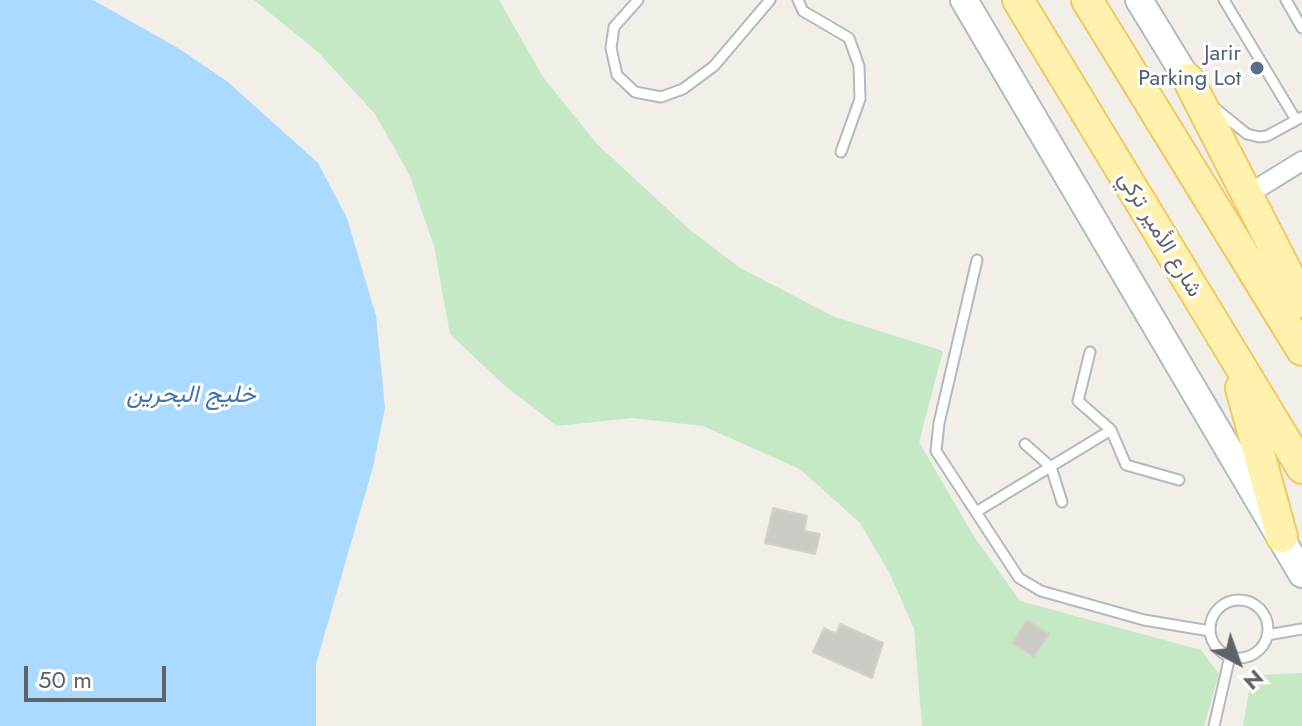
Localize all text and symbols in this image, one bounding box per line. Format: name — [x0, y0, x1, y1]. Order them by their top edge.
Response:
place label: Jarir Parking Lot — [1138, 42, 1241, 94]
marker: Jarir Parking Lot — [1248, 59, 1266, 77]
street label: شارع الأمير تركي — [1111, 168, 1207, 302]
water label: خليج البحرين — [126, 382, 256, 410]
north arrow — [1198, 622, 1278, 702]
scale bar — [28, 650, 170, 700]
text: 50 m — [38, 662, 92, 697]
text: N — [1237, 662, 1271, 698]

